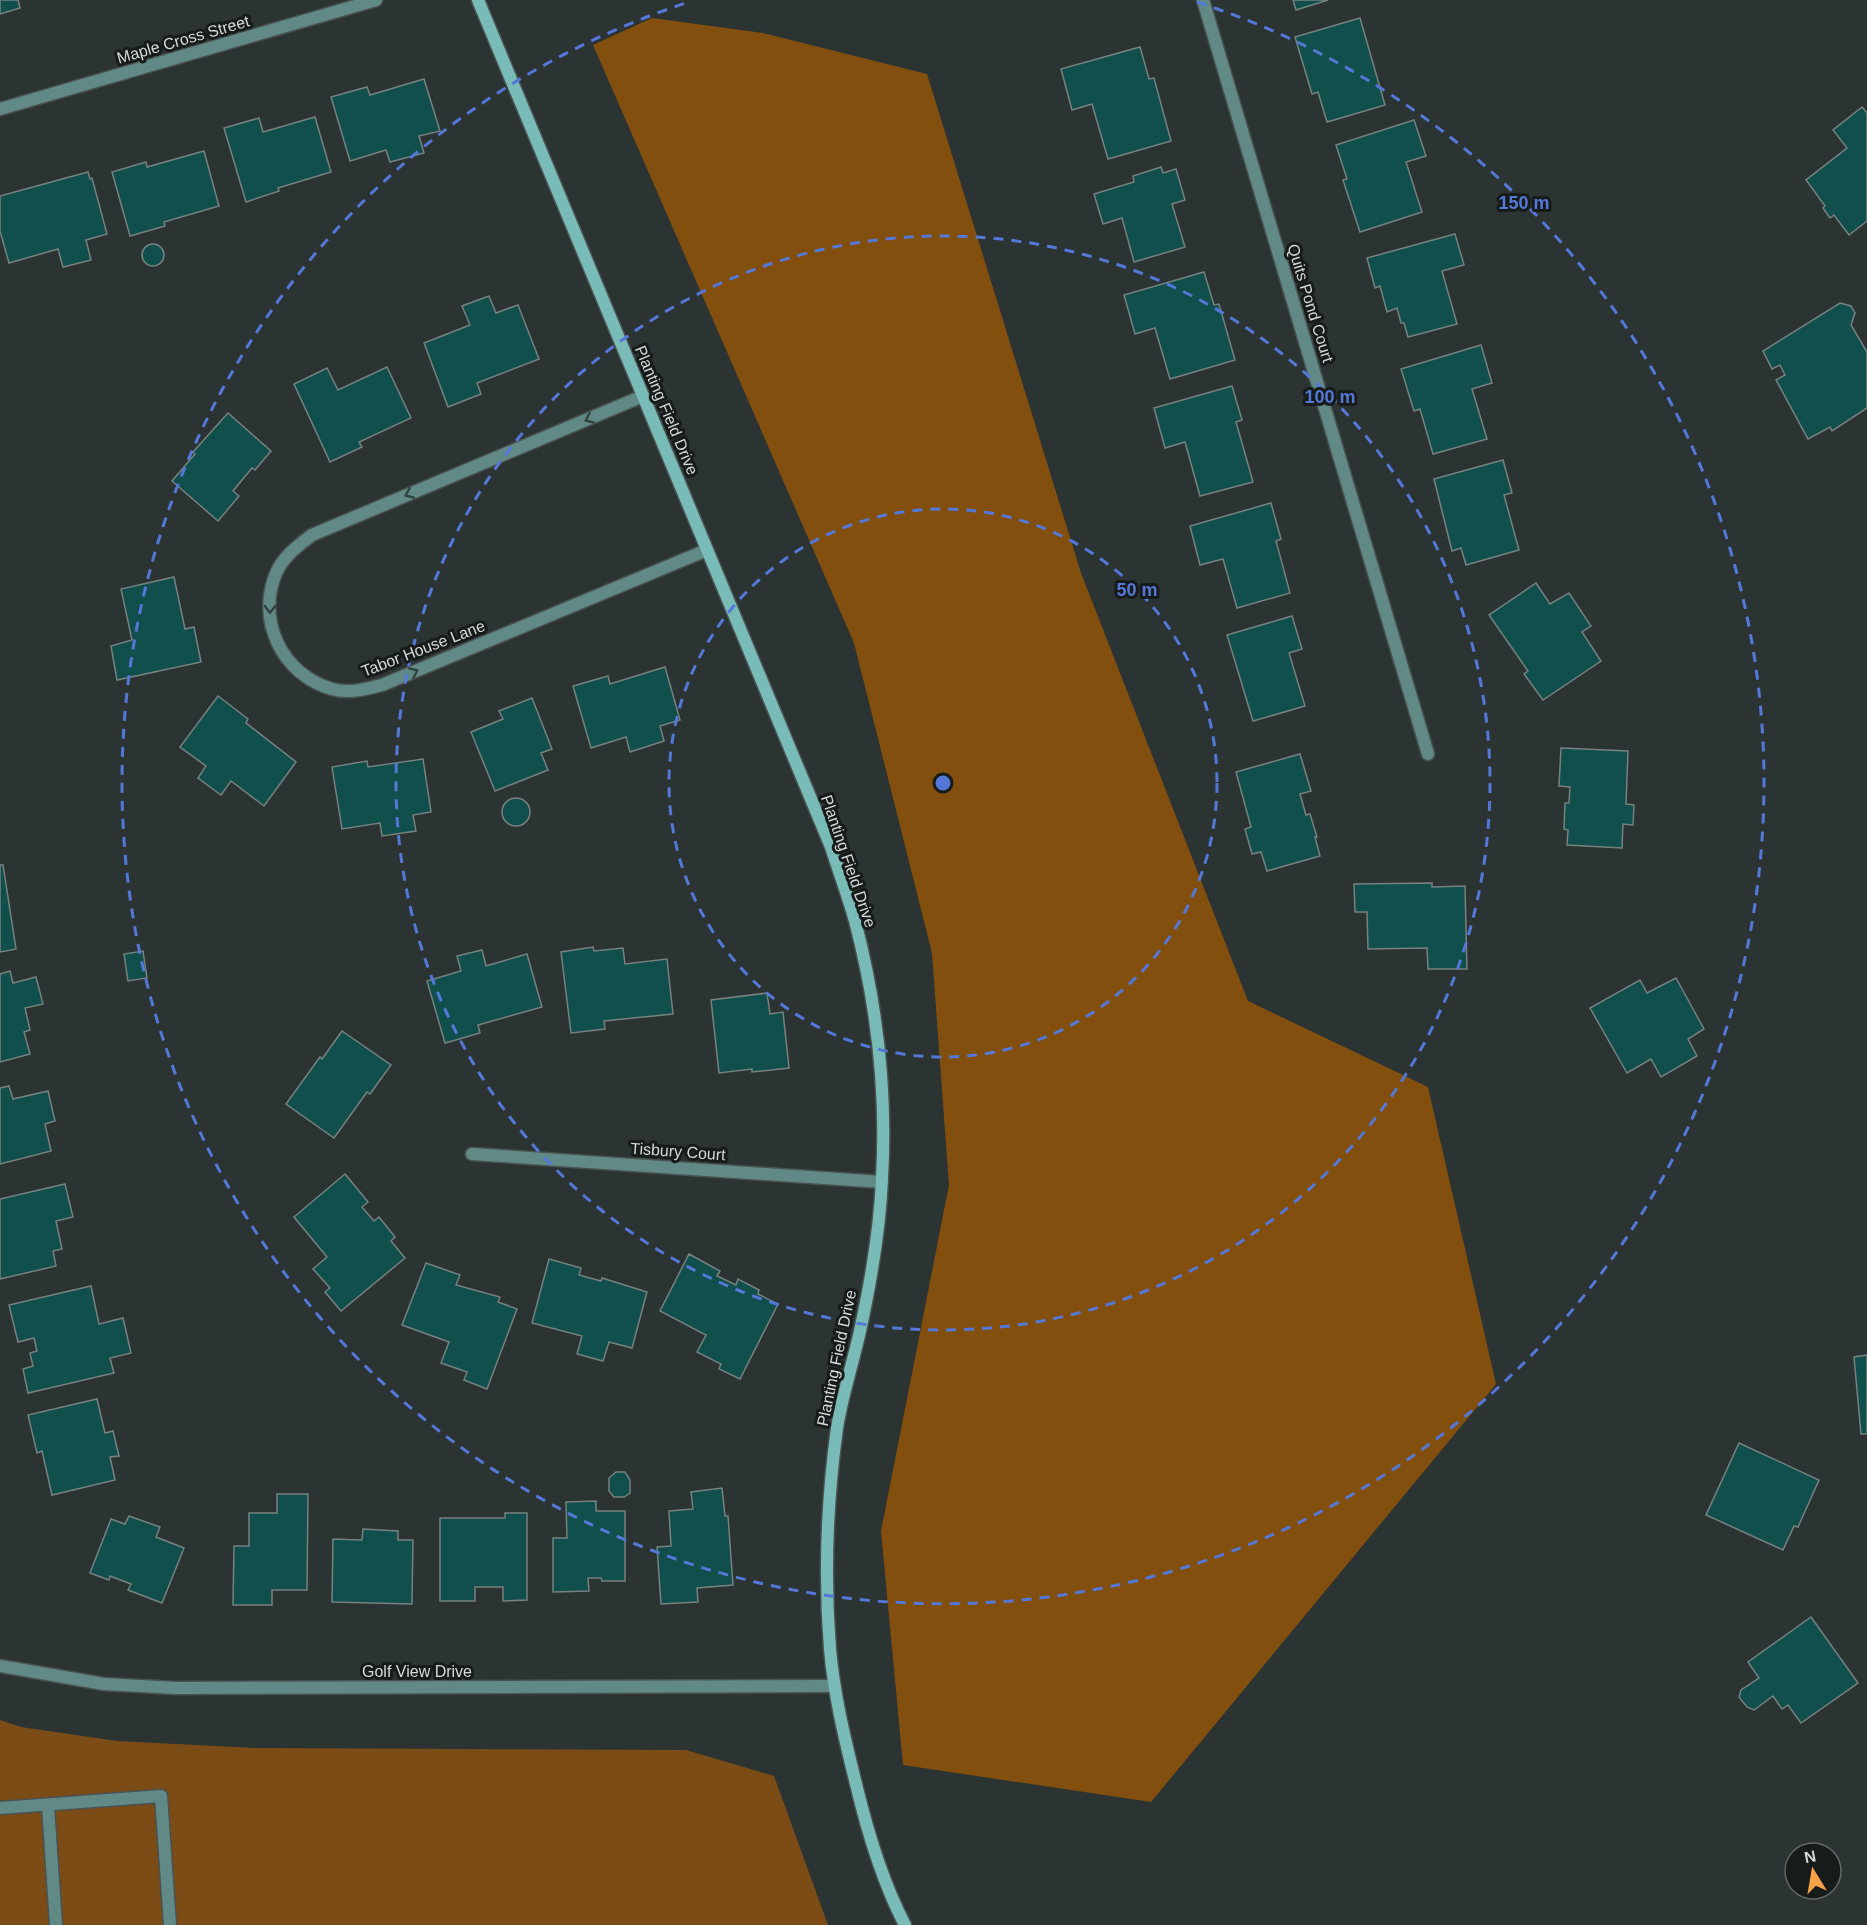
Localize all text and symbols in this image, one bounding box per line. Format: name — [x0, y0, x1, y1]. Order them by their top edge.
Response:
street label: Maple Cross Street — [115, 12, 252, 67]
text: 150 m — [1498, 193, 1550, 213]
street label: Quits Pond Court — [1284, 242, 1337, 365]
street label: Planting Field Drive — [632, 343, 702, 477]
text: 100 m — [1304, 387, 1356, 407]
one-way arrow — [584, 412, 595, 424]
one-way arrow — [405, 487, 416, 499]
text: 50 m — [1116, 580, 1158, 600]
one-way arrow — [264, 604, 276, 613]
street label: Tabor House Lane — [359, 617, 487, 680]
one-way arrow — [408, 667, 419, 679]
centre of rings — [933, 773, 953, 793]
street label: Planting Field Drive — [818, 793, 879, 930]
street label: Tisbury Court — [630, 1140, 727, 1163]
street label: Planting Field Drive — [814, 1288, 859, 1428]
street label: Golf View Drive — [362, 1663, 472, 1680]
north arrow — [1783, 1841, 1843, 1901]
text: N — [1803, 1847, 1818, 1866]

